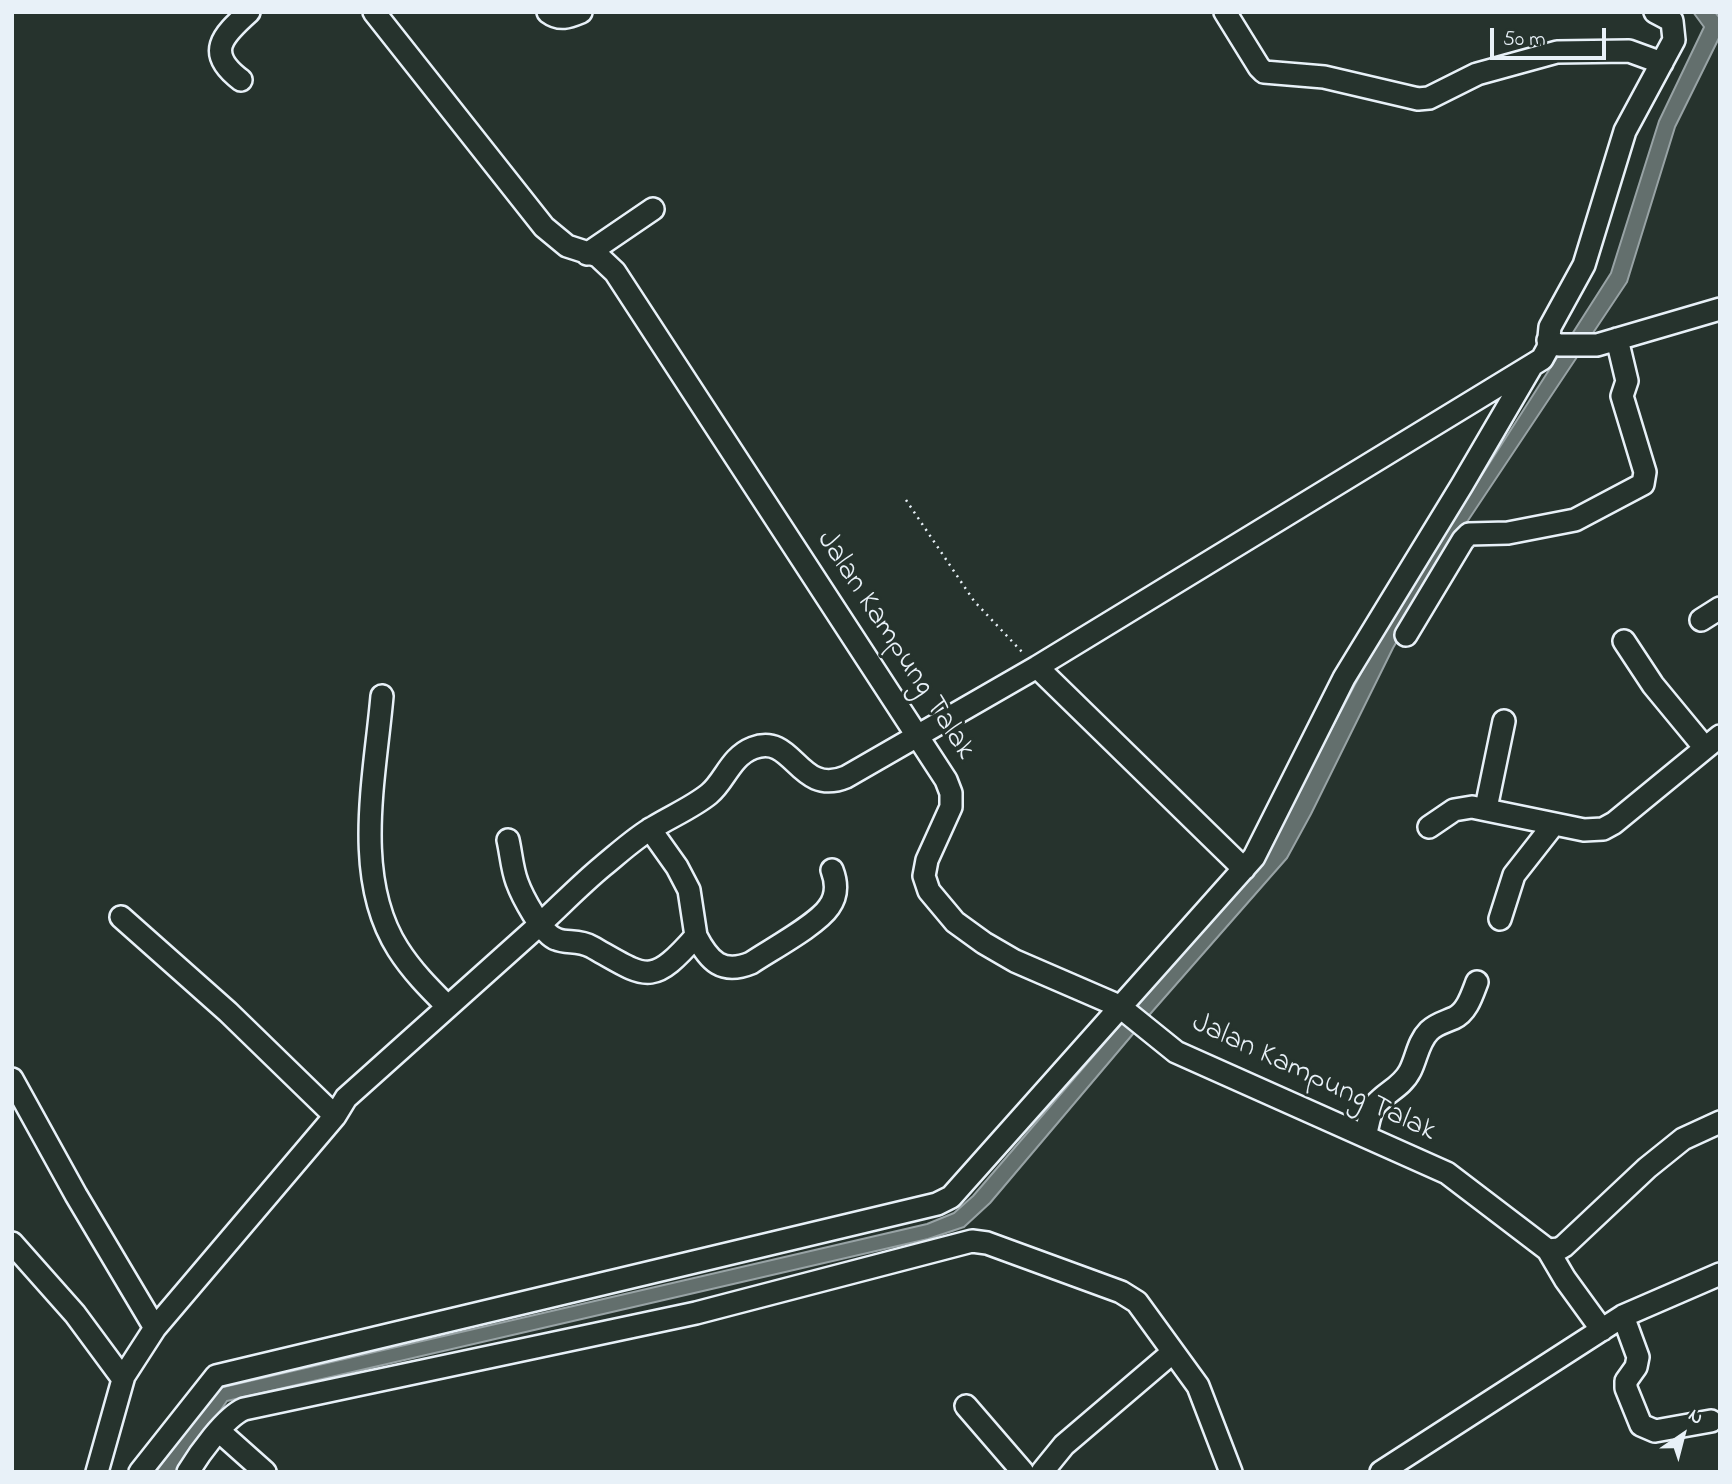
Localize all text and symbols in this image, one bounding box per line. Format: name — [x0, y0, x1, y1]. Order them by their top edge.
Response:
scale bar — [1494, 14, 1610, 58]
text: 50 m — [1503, 25, 1546, 55]
street label: Jalan Kampung Talak — [807, 525, 981, 767]
street label: Jalan Kampung Talak — [1185, 1007, 1441, 1151]
north arrow — [1648, 1400, 1718, 1470]
text: N — [1682, 1403, 1708, 1432]

